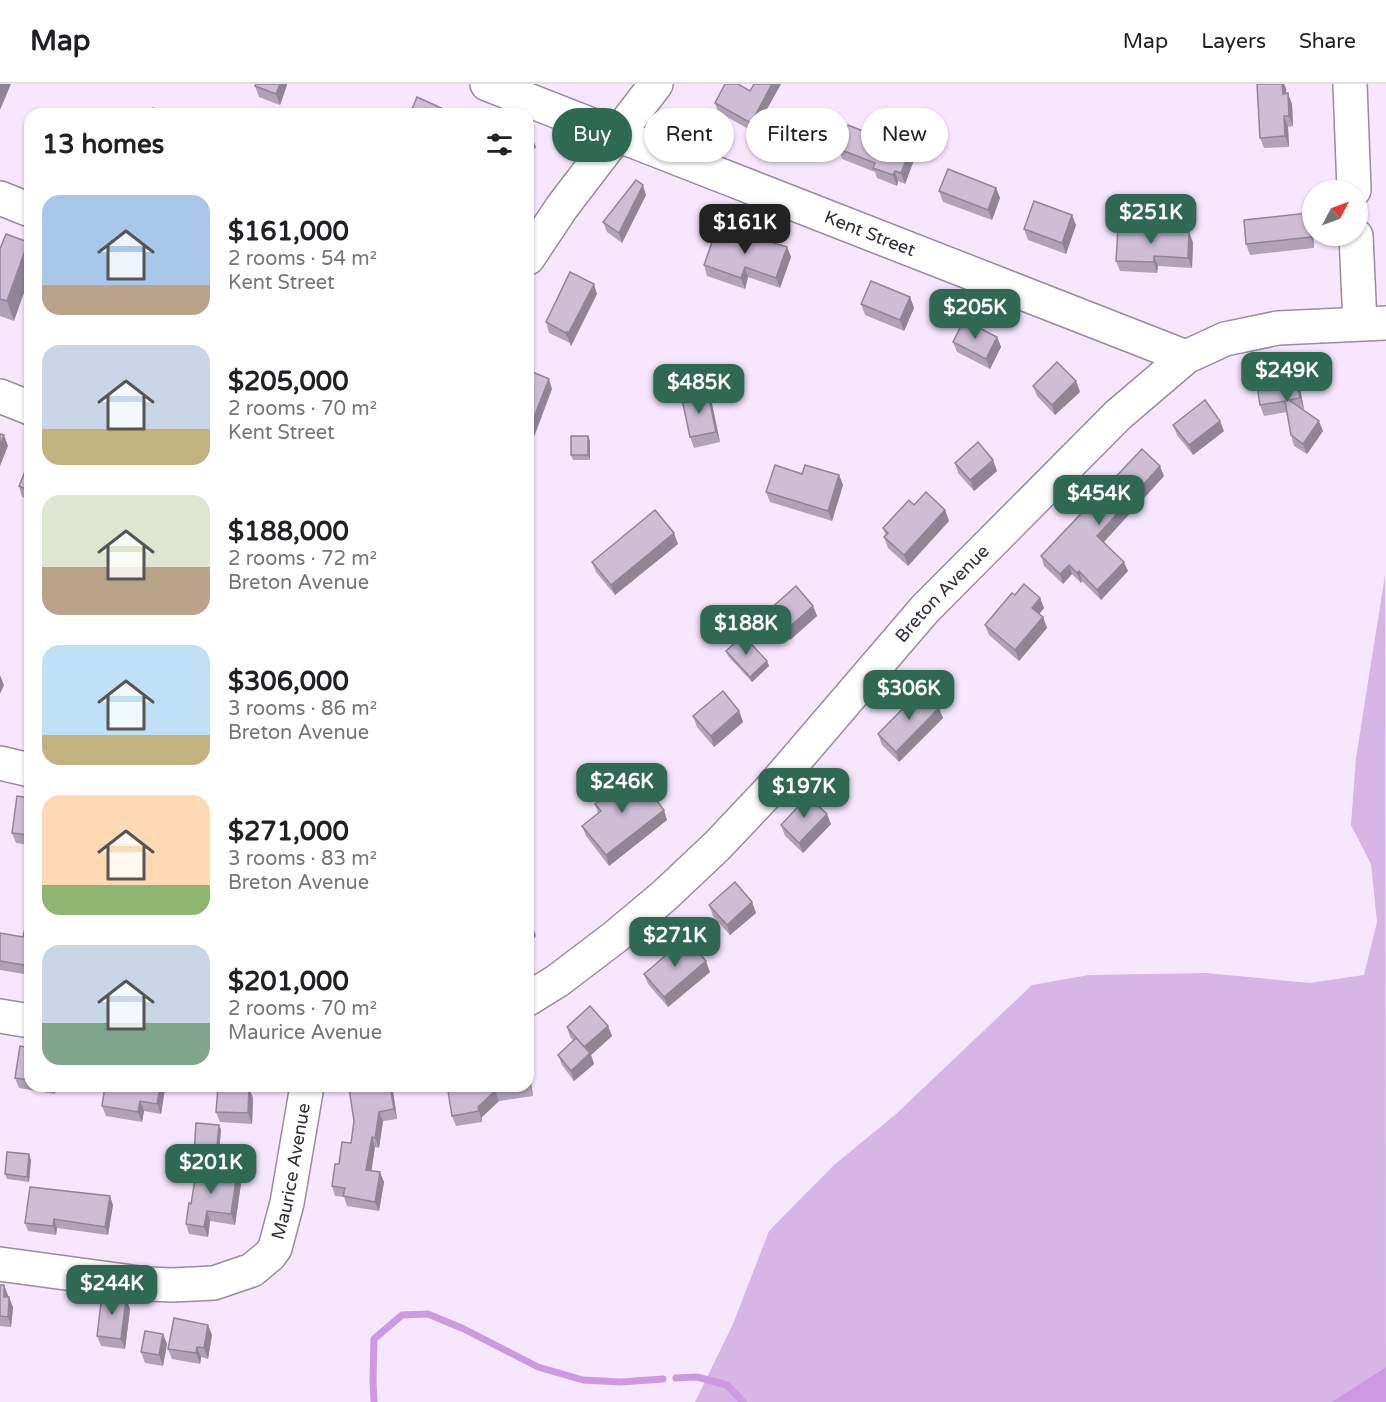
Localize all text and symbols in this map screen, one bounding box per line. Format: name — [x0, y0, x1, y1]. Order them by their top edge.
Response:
text: Map — [30, 24, 90, 58]
text: Map — [1123, 29, 1168, 54]
text: Layers — [1201, 29, 1266, 54]
text: Share — [1299, 29, 1356, 54]
chip: Buy — [552, 108, 632, 162]
chip: Rent — [644, 108, 734, 162]
chip: Filters — [746, 108, 849, 162]
chip: New — [861, 108, 948, 162]
icon: filters — [483, 128, 516, 161]
text: 13 homes — [42, 129, 164, 160]
north arrow — [1302, 180, 1368, 246]
map controls — [1302, 180, 1368, 246]
pin: $251K — [1109, 194, 1193, 245]
text: $251K — [1119, 201, 1183, 225]
pin: $161K — [703, 204, 787, 255]
street label: Kent Street — [821, 206, 919, 261]
text: $161K — [713, 211, 777, 235]
text: $161,000 — [228, 216, 349, 247]
icon: home — [90, 219, 162, 291]
text: 2 rooms · 54 m² — [228, 247, 377, 271]
text: Kent Street — [228, 271, 335, 295]
pin: $205K — [933, 289, 1017, 340]
text: $205K — [943, 296, 1007, 320]
pin: $249K — [1245, 352, 1329, 403]
text: $249K — [1255, 359, 1319, 383]
pin: $485K — [657, 364, 741, 415]
text: $205,000 — [228, 366, 348, 397]
icon: home — [90, 369, 162, 441]
text: $485K — [667, 371, 731, 395]
text: 2 rooms · 70 m² — [228, 397, 377, 421]
text: Kent Street — [228, 421, 335, 445]
pin: $454K — [1057, 475, 1141, 526]
text: $454K — [1067, 482, 1131, 506]
text: $188,000 — [228, 516, 349, 547]
icon: home — [90, 519, 162, 591]
street label: Breton Avenue — [890, 540, 994, 647]
text: 2 rooms · 72 m² — [228, 547, 377, 571]
text: Breton Avenue — [228, 571, 369, 595]
pin: $188K — [704, 605, 788, 656]
text: $188K — [714, 612, 778, 636]
text: $306,000 — [228, 666, 349, 697]
icon: home — [90, 669, 162, 741]
pin: $306K — [867, 670, 951, 721]
text: $306K — [877, 677, 941, 701]
text: 3 rooms · 86 m² — [228, 697, 377, 721]
text: Breton Avenue — [228, 721, 369, 745]
pin: $246K — [580, 763, 664, 814]
pin: $197K — [762, 768, 846, 819]
text: $246K — [590, 770, 654, 794]
text: $197K — [772, 775, 836, 799]
text: $271,000 — [228, 816, 349, 847]
icon: home — [90, 819, 162, 891]
text: 3 rooms · 83 m² — [228, 847, 377, 871]
text: Breton Avenue — [228, 871, 369, 895]
pin: $271K — [633, 917, 717, 968]
text: $271K — [643, 924, 707, 948]
text: $201,000 — [228, 966, 349, 997]
icon: home — [90, 969, 162, 1041]
text: 2 rooms · 70 m² — [228, 997, 377, 1021]
text: Maurice Avenue — [228, 1021, 382, 1045]
street label: Maurice Avenue — [267, 1101, 315, 1242]
pin: $201K — [169, 1144, 253, 1195]
text: $201K — [179, 1151, 243, 1175]
pin: $244K — [70, 1265, 154, 1316]
text: $244K — [80, 1272, 144, 1296]

